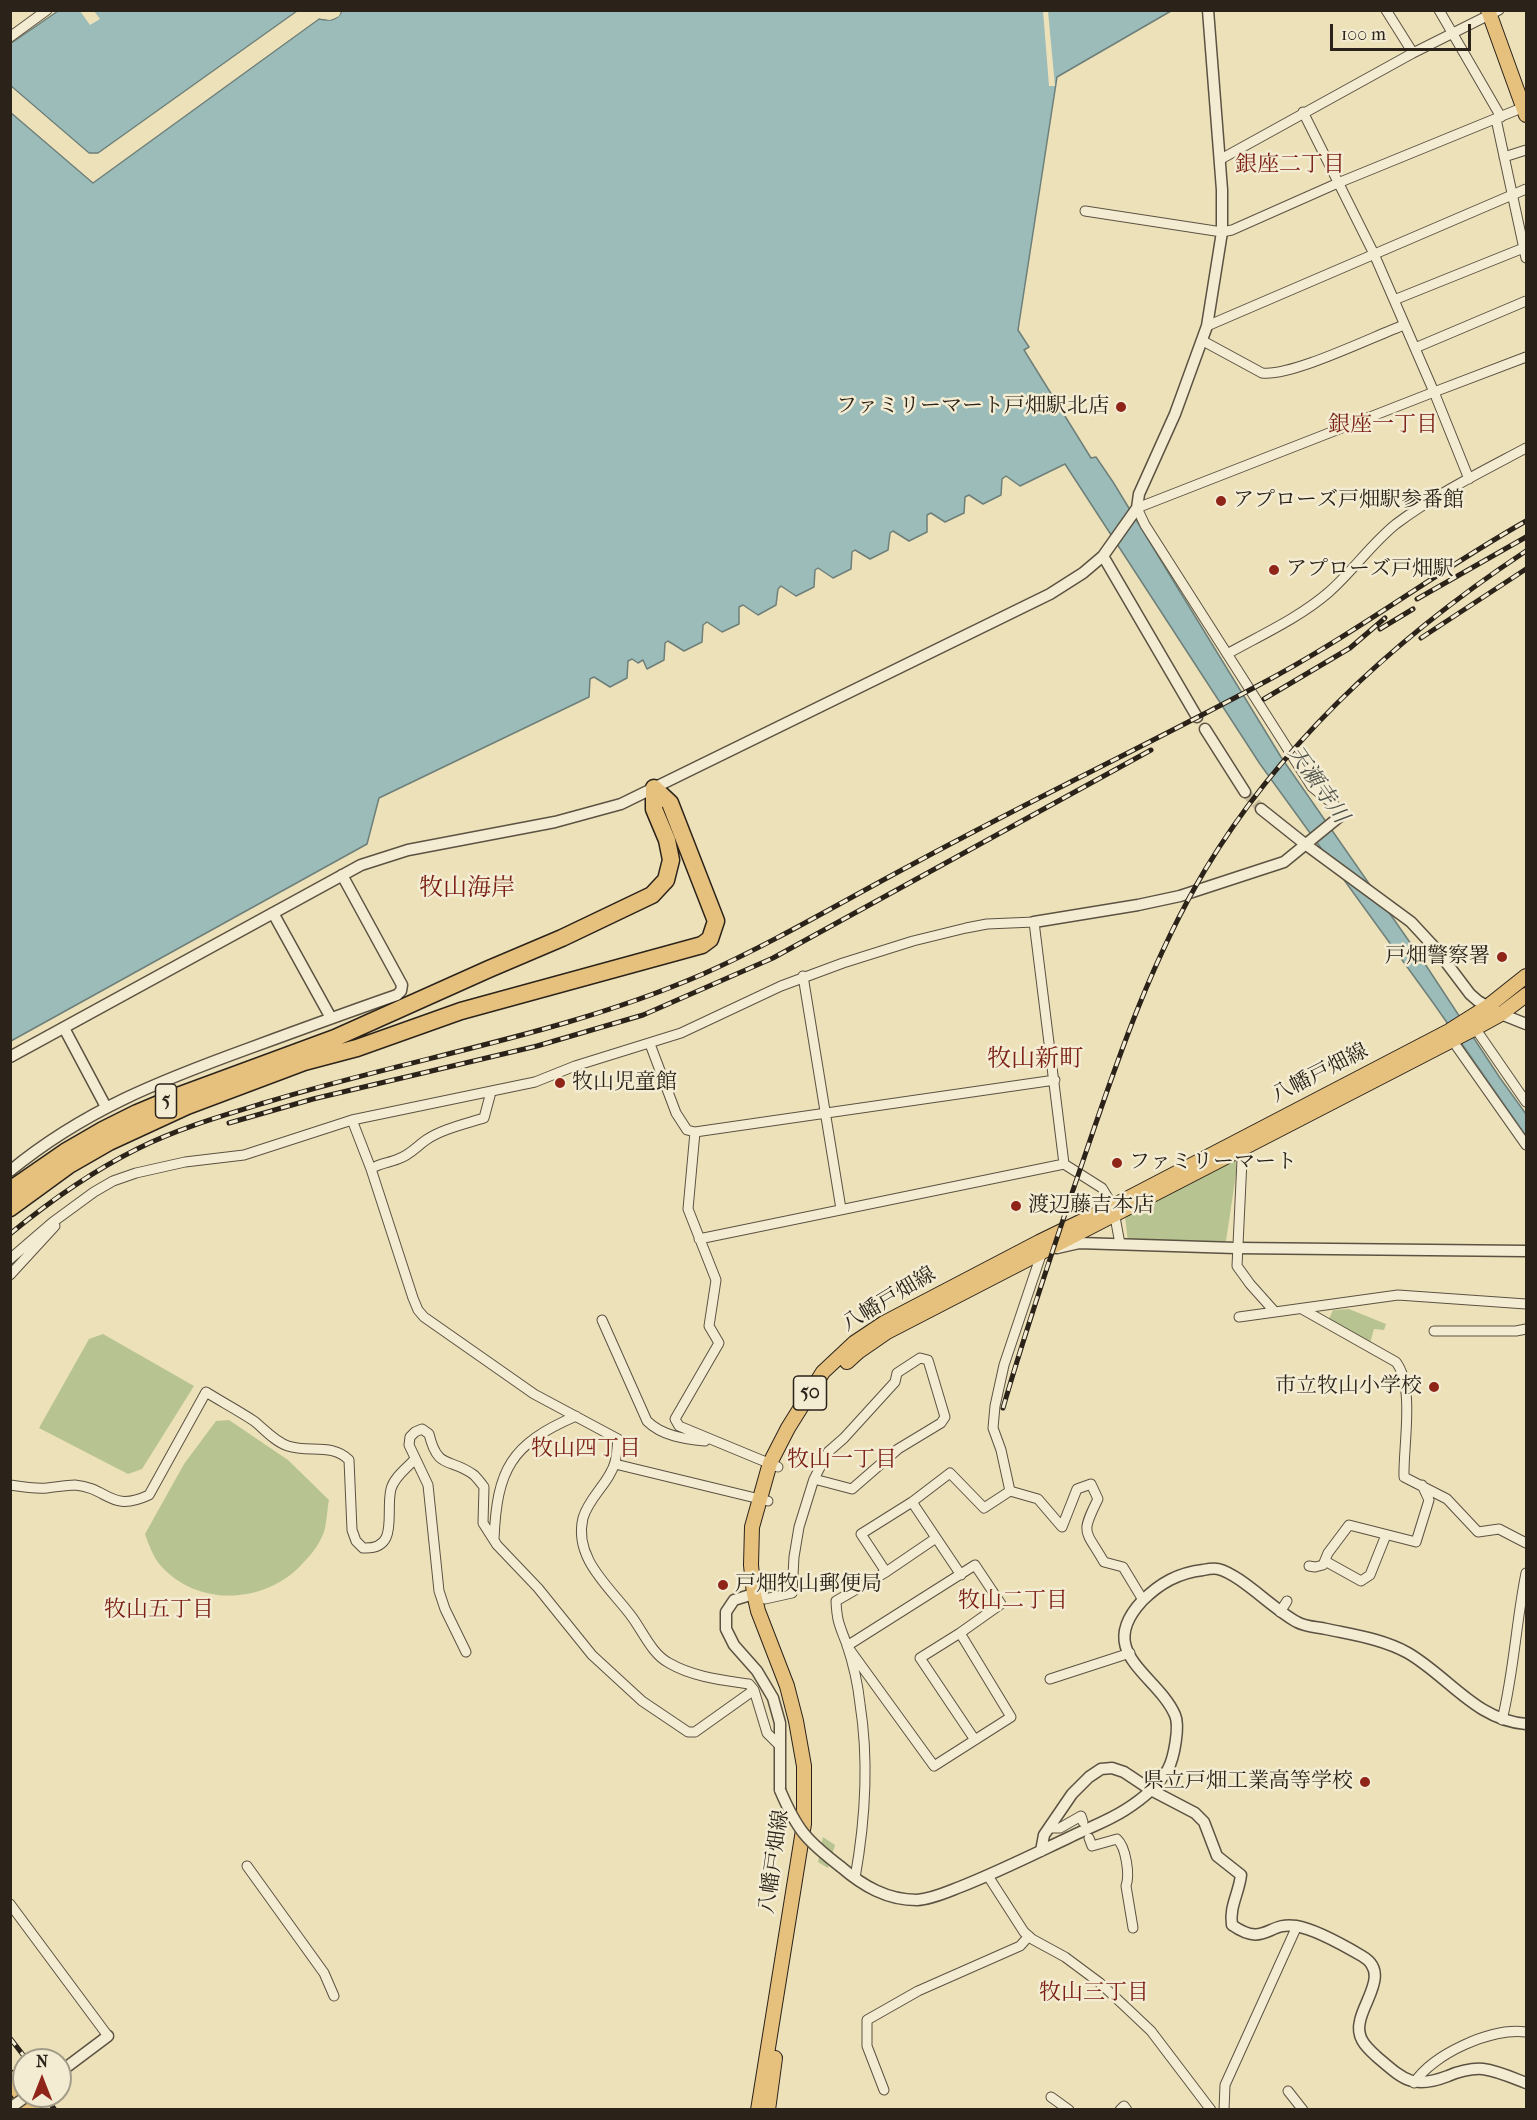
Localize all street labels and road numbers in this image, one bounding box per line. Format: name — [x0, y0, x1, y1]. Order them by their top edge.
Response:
street label: 八幡戸畑線 — [1268, 1039, 1372, 1109]
road number: 5 — [156, 1084, 176, 1118]
street label: 八幡戸畑線 — [838, 1262, 940, 1338]
road number: 50 — [794, 1376, 826, 1410]
street label: 八幡戸畑線 — [755, 1808, 795, 1916]

